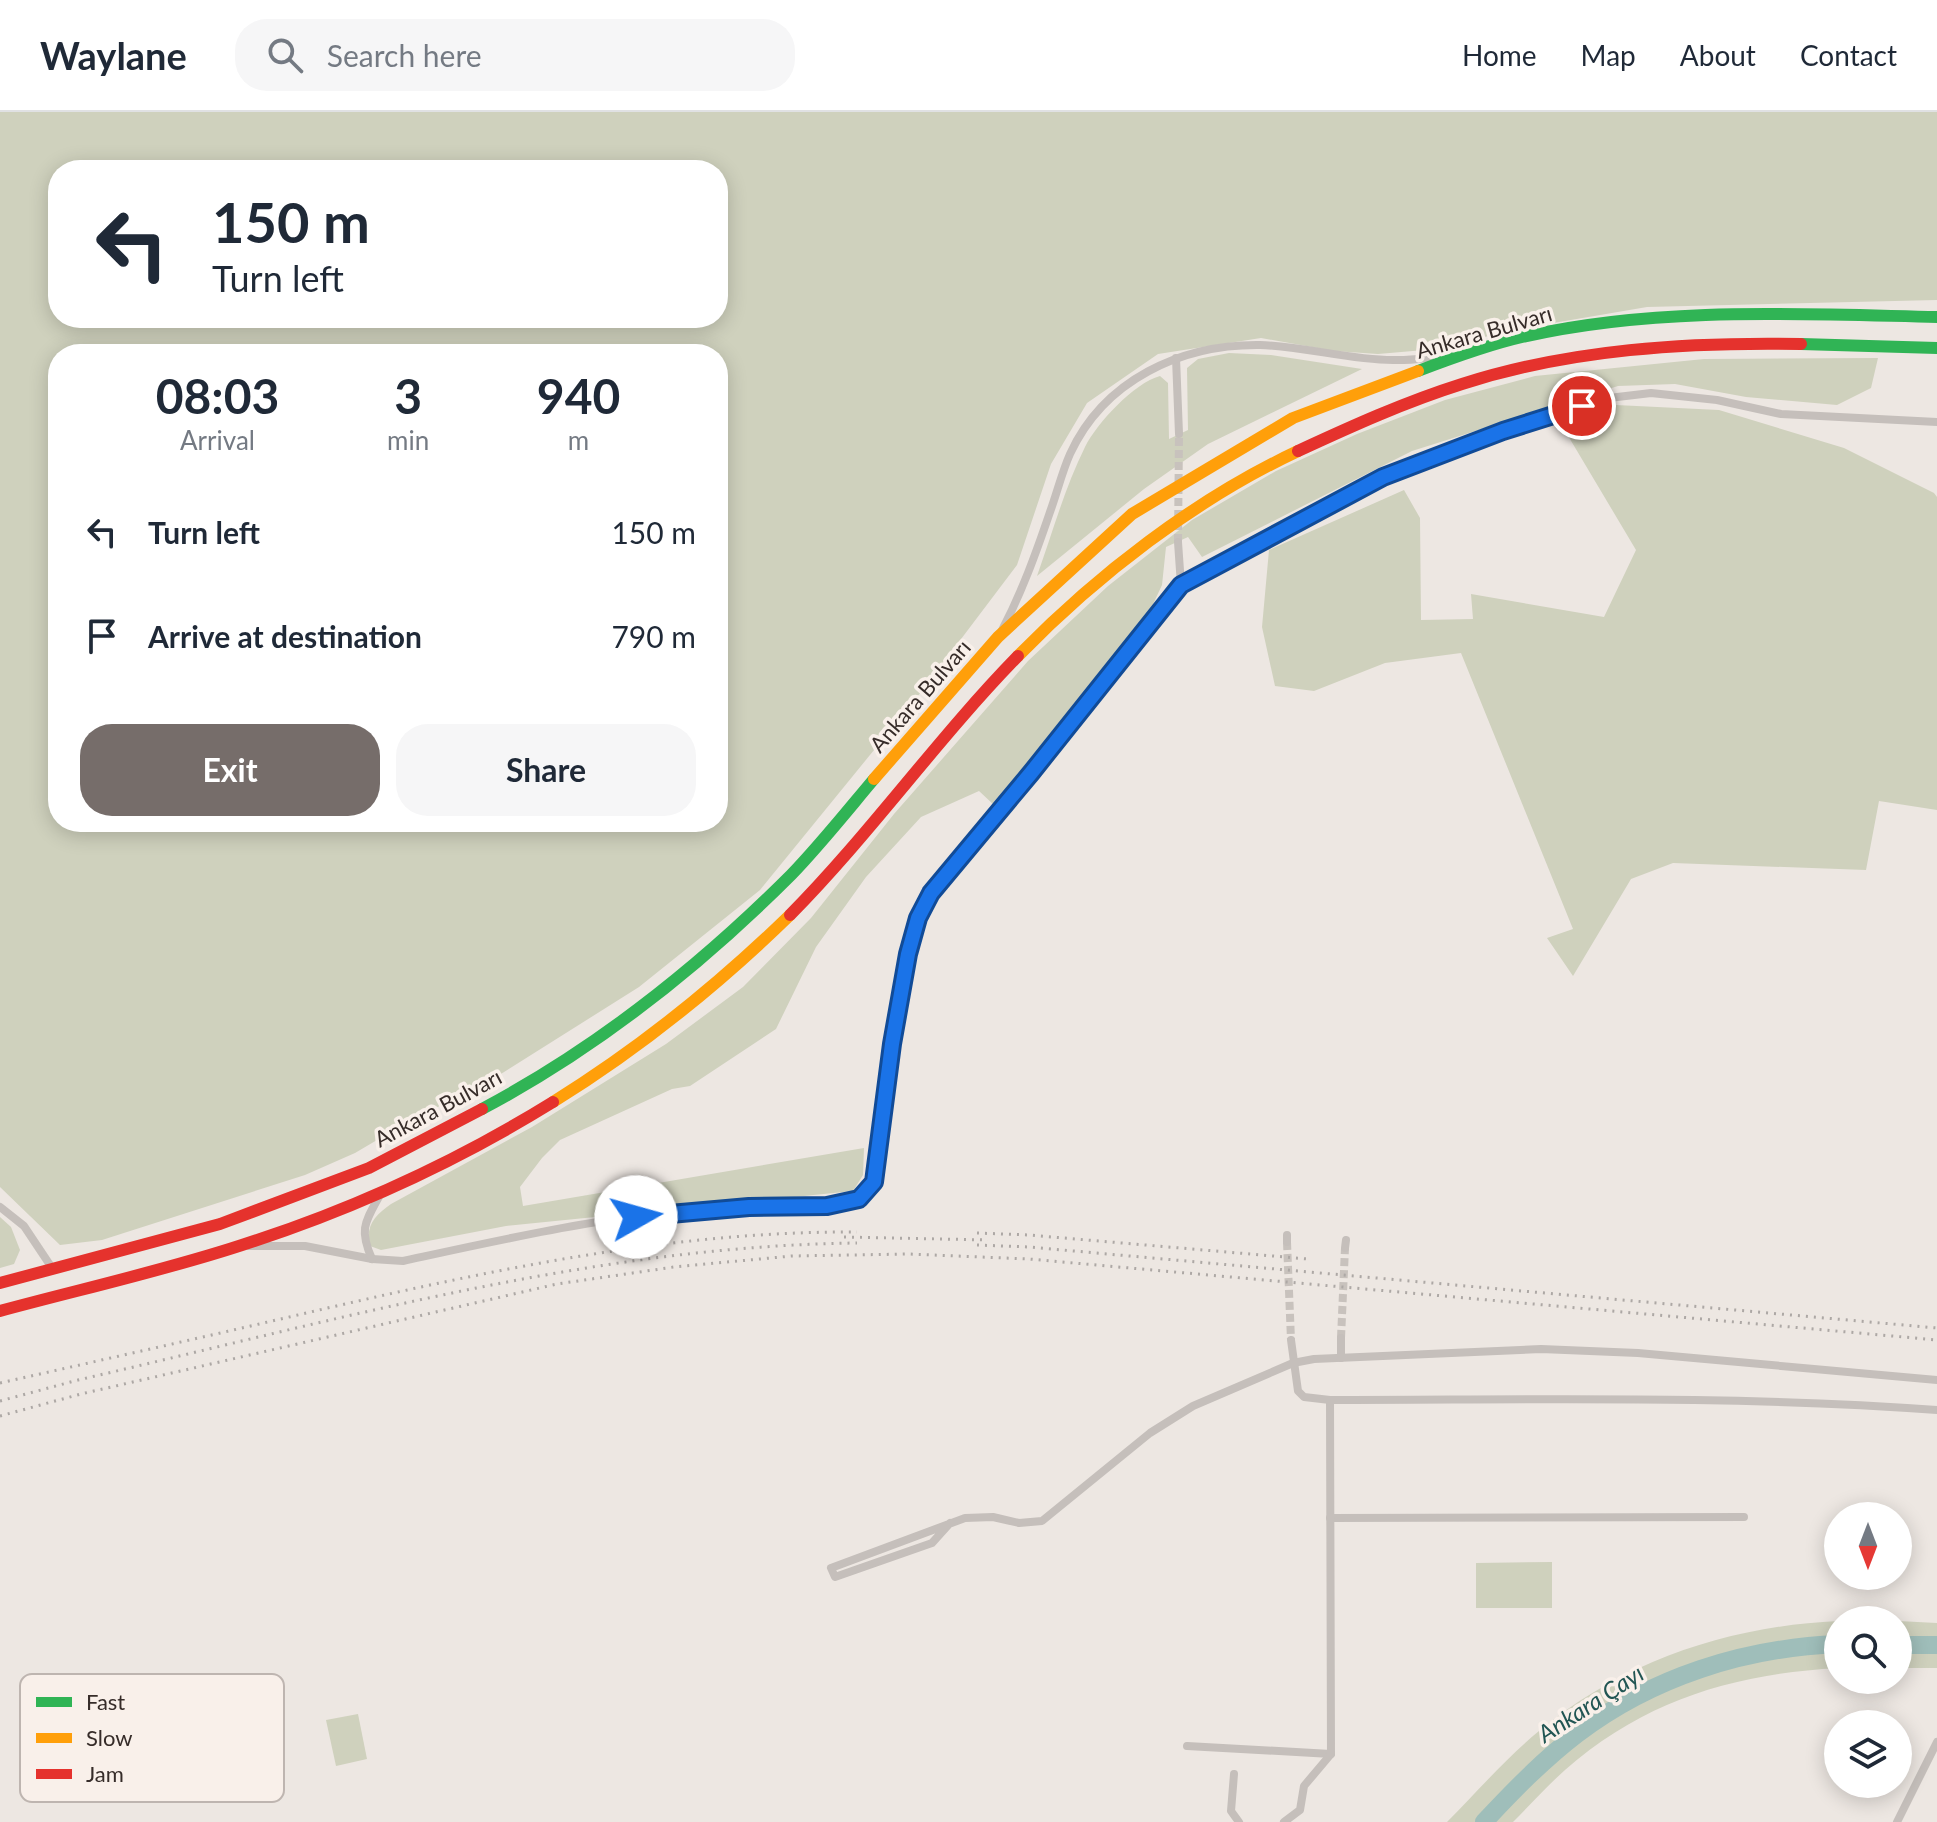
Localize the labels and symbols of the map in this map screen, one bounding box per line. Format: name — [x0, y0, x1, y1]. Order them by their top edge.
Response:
street label: Ankara Bulvarı — [1413, 299, 1555, 364]
pin — [1548, 372, 1616, 440]
street label: Ankara Bulvarı — [863, 634, 976, 758]
street label: Ankara Bulvarı — [369, 1063, 506, 1152]
position arrow — [594, 1175, 678, 1259]
north arrow — [1824, 1502, 1912, 1590]
water label: Ankara Çayı — [1531, 1658, 1649, 1748]
legend — [20, 1674, 284, 1802]
text: Fast — [86, 1688, 125, 1715]
text: Slow — [86, 1724, 133, 1751]
text: Jam — [86, 1760, 124, 1787]

